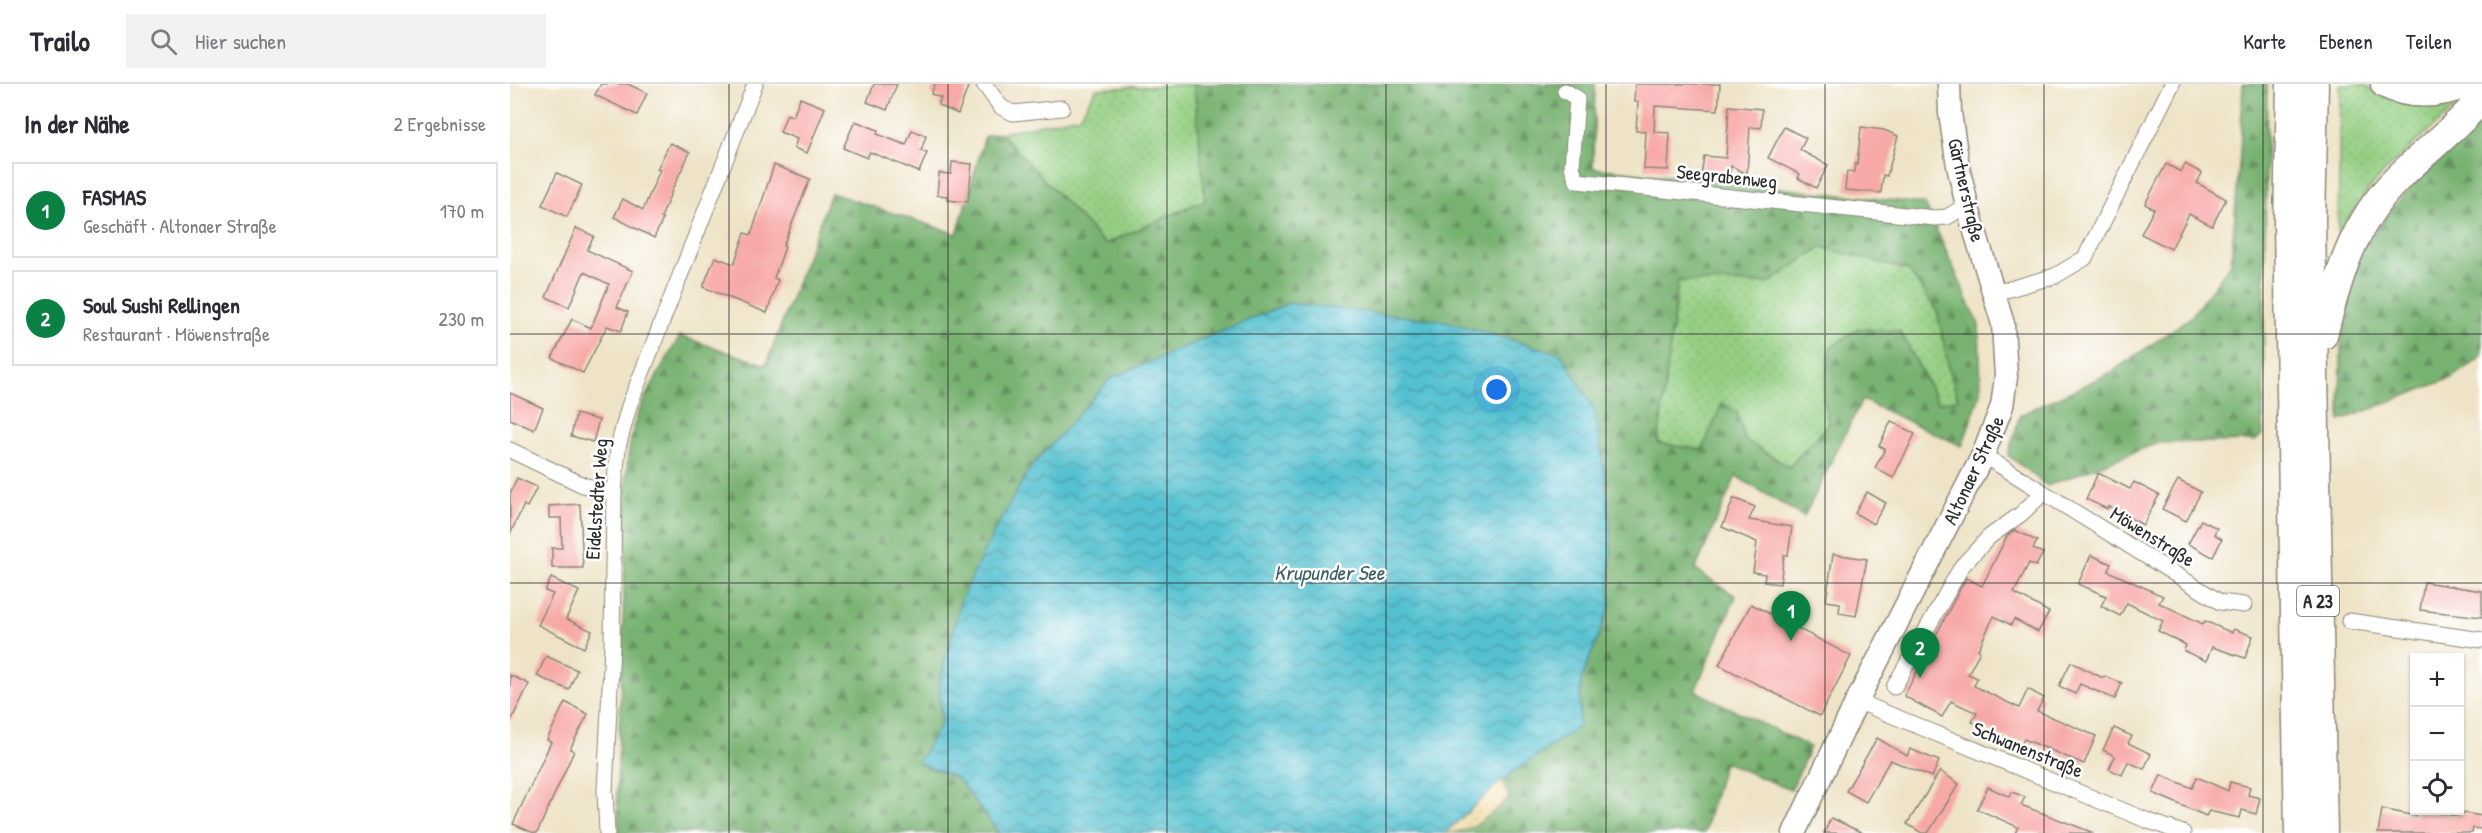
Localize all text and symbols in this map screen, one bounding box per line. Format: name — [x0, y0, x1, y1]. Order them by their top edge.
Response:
search box — [126, 14, 546, 68]
text: Trailo — [30, 22, 90, 60]
icon: search — [147, 25, 180, 58]
text: Hier suchen — [195, 26, 286, 56]
text: Karte — [2243, 27, 2286, 56]
text: Ebenen — [2319, 27, 2373, 56]
text: Teilen — [2406, 27, 2452, 56]
text: In der Nähe — [24, 106, 130, 141]
text: 2 Ergebnisse — [394, 110, 486, 137]
street label: Gärtnerstraße — [1942, 136, 1992, 244]
street label: Seegrabenweg — [1675, 157, 1779, 195]
text: FASMAS — [83, 182, 146, 212]
text: 1 — [42, 197, 49, 224]
text: 170 m — [440, 197, 484, 224]
text: Geschäft · Altonaer Straße — [83, 212, 277, 239]
text: Soul Sushi Rellingen — [83, 290, 240, 320]
text: 2 — [41, 305, 50, 332]
text: 230 m — [439, 305, 484, 332]
text: Restaurant · Möwenstraße — [83, 320, 270, 347]
your location — [1482, 375, 1511, 404]
street label: Altonaer Straße — [1936, 411, 2010, 529]
street label: Eidelstedter Weg — [578, 438, 614, 560]
street label: Möwenstraße — [2106, 499, 2200, 573]
water label: Krupunder See — [1274, 558, 1386, 587]
road number: A 23 — [2297, 586, 2339, 616]
pin: 1 — [1772, 592, 1810, 641]
pin: 2 — [1900, 628, 1940, 678]
map controls — [2410, 653, 2464, 815]
button: + — [2410, 653, 2464, 707]
button: − — [2410, 707, 2464, 761]
street label: Schwanenstraße — [1969, 715, 2087, 783]
button: locate — [2410, 761, 2464, 815]

